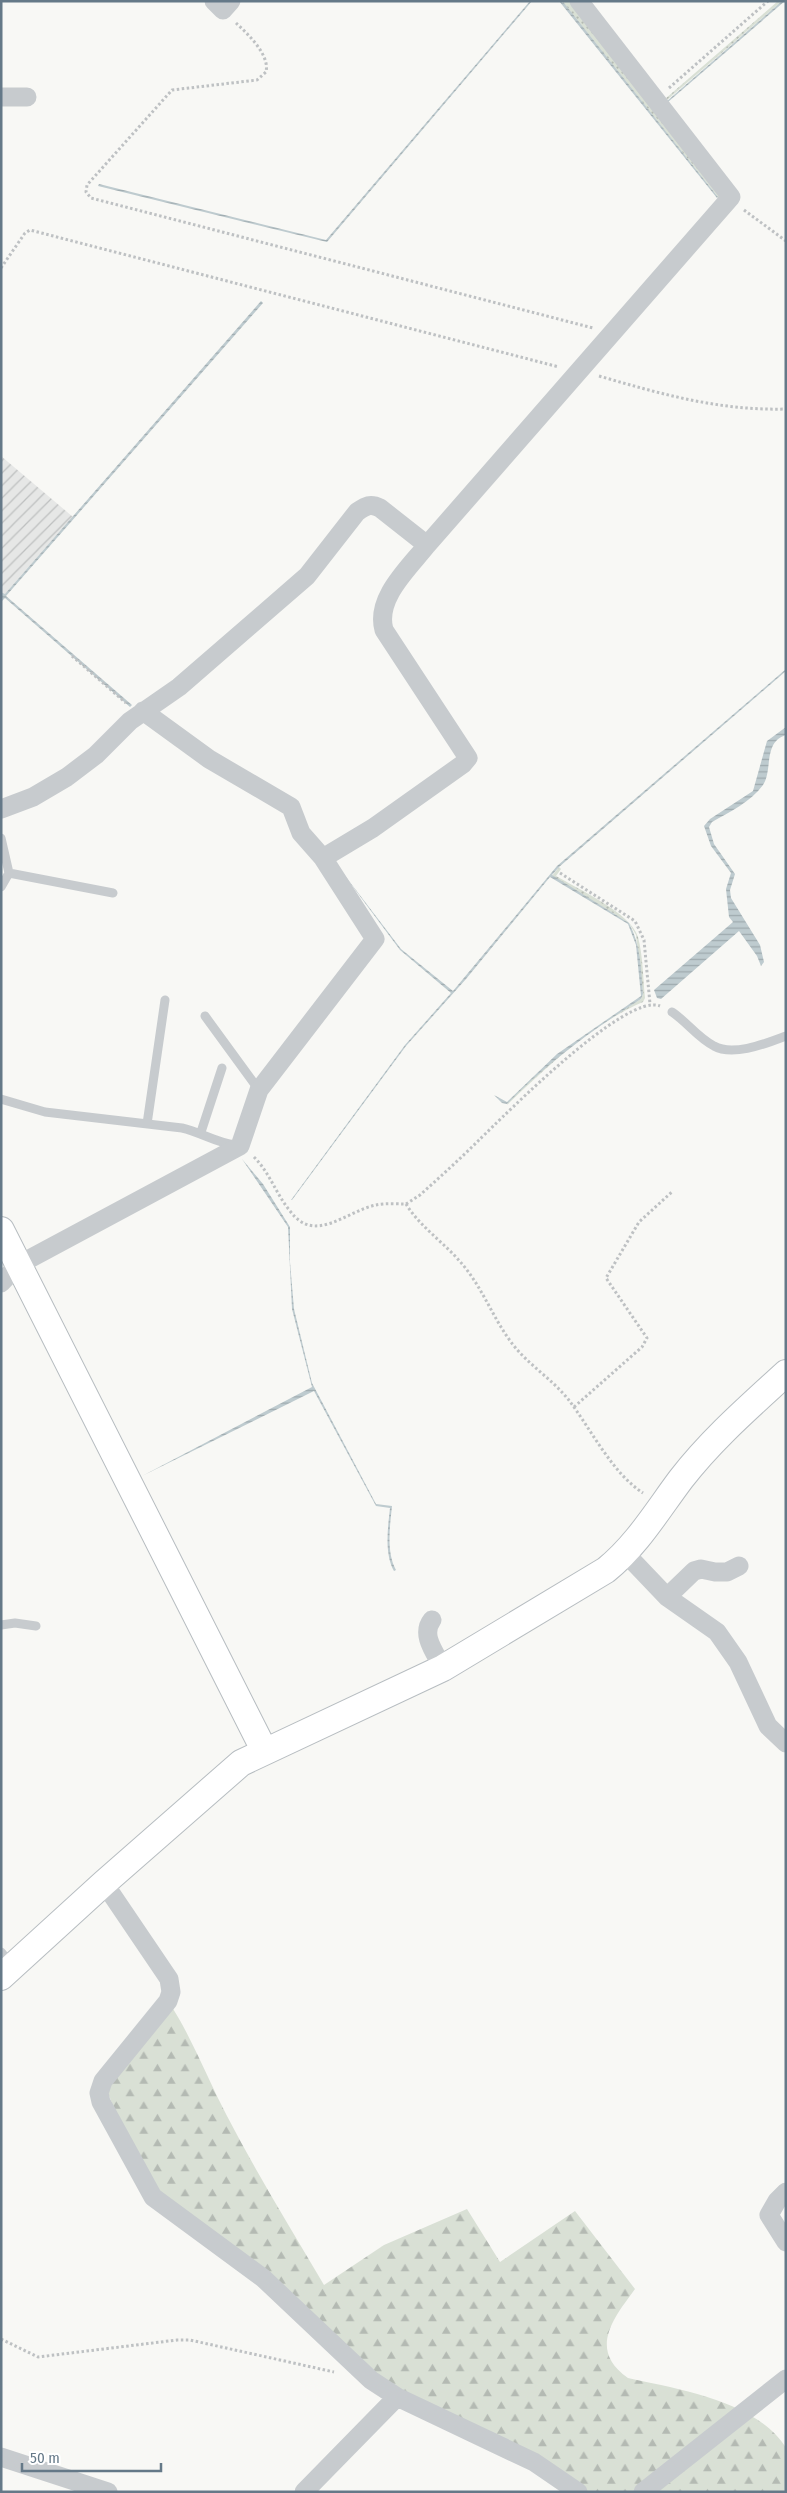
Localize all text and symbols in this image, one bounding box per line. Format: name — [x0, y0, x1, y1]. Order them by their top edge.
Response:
scale bar — [22, 2440, 161, 2472]
text: 50 m — [30, 2449, 60, 2467]

